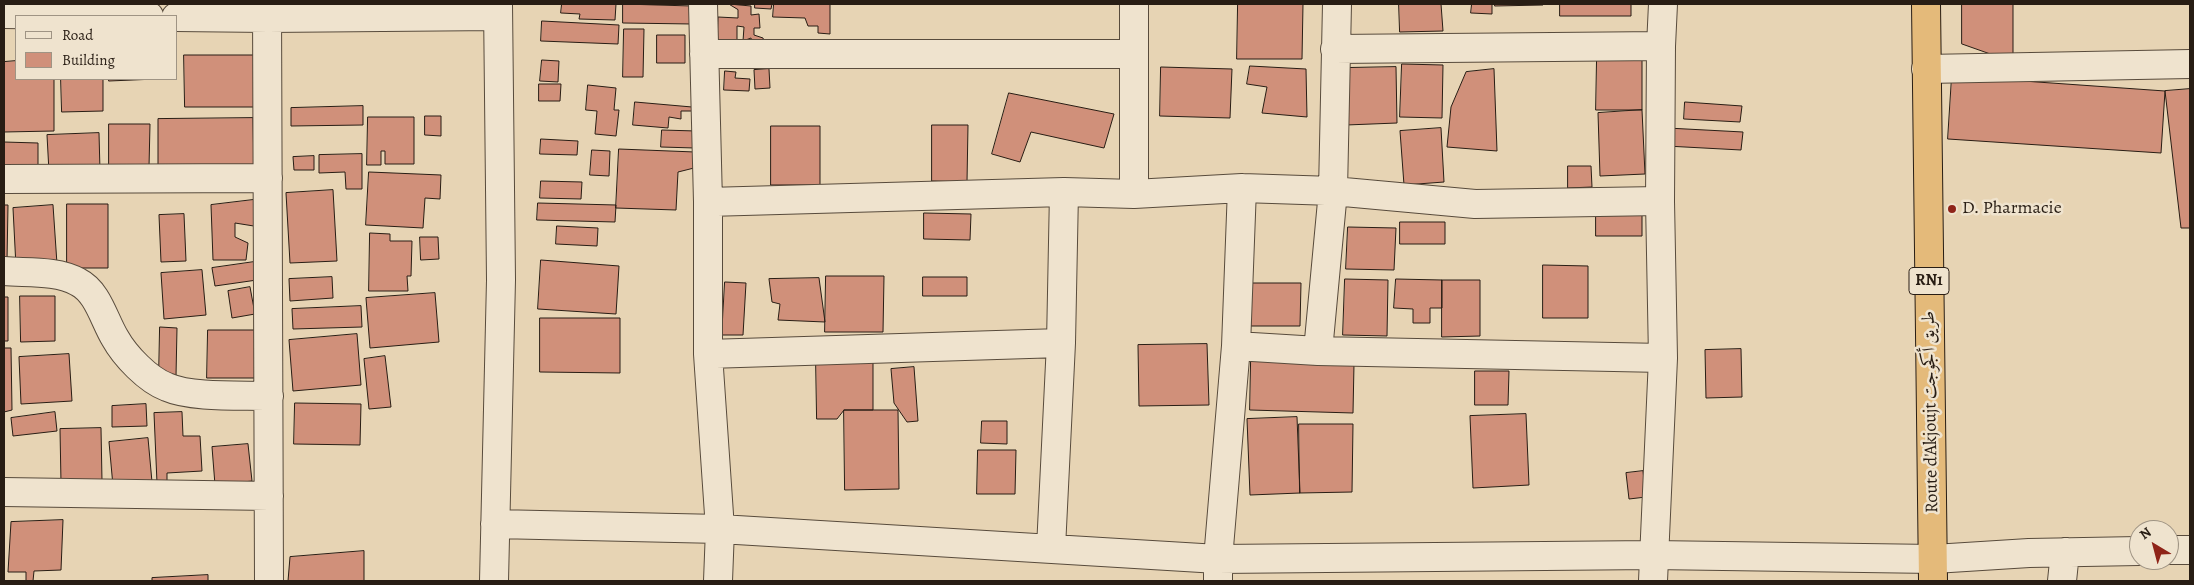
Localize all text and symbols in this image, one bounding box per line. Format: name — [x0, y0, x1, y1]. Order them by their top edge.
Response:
legend — [15, 15, 178, 80]
text: Road — [62, 25, 93, 45]
text: Building — [62, 50, 115, 70]
place label: D. Pharmacie — [1962, 198, 2062, 220]
marker: D. Pharmacie — [1946, 203, 1958, 215]
road number: RN1 — [1909, 268, 1949, 294]
street label: Route d'Akjoujt طريق أكجوجت — [1918, 311, 1944, 513]
north arrow — [2129, 520, 2179, 570]
text: N — [2135, 523, 2155, 544]

